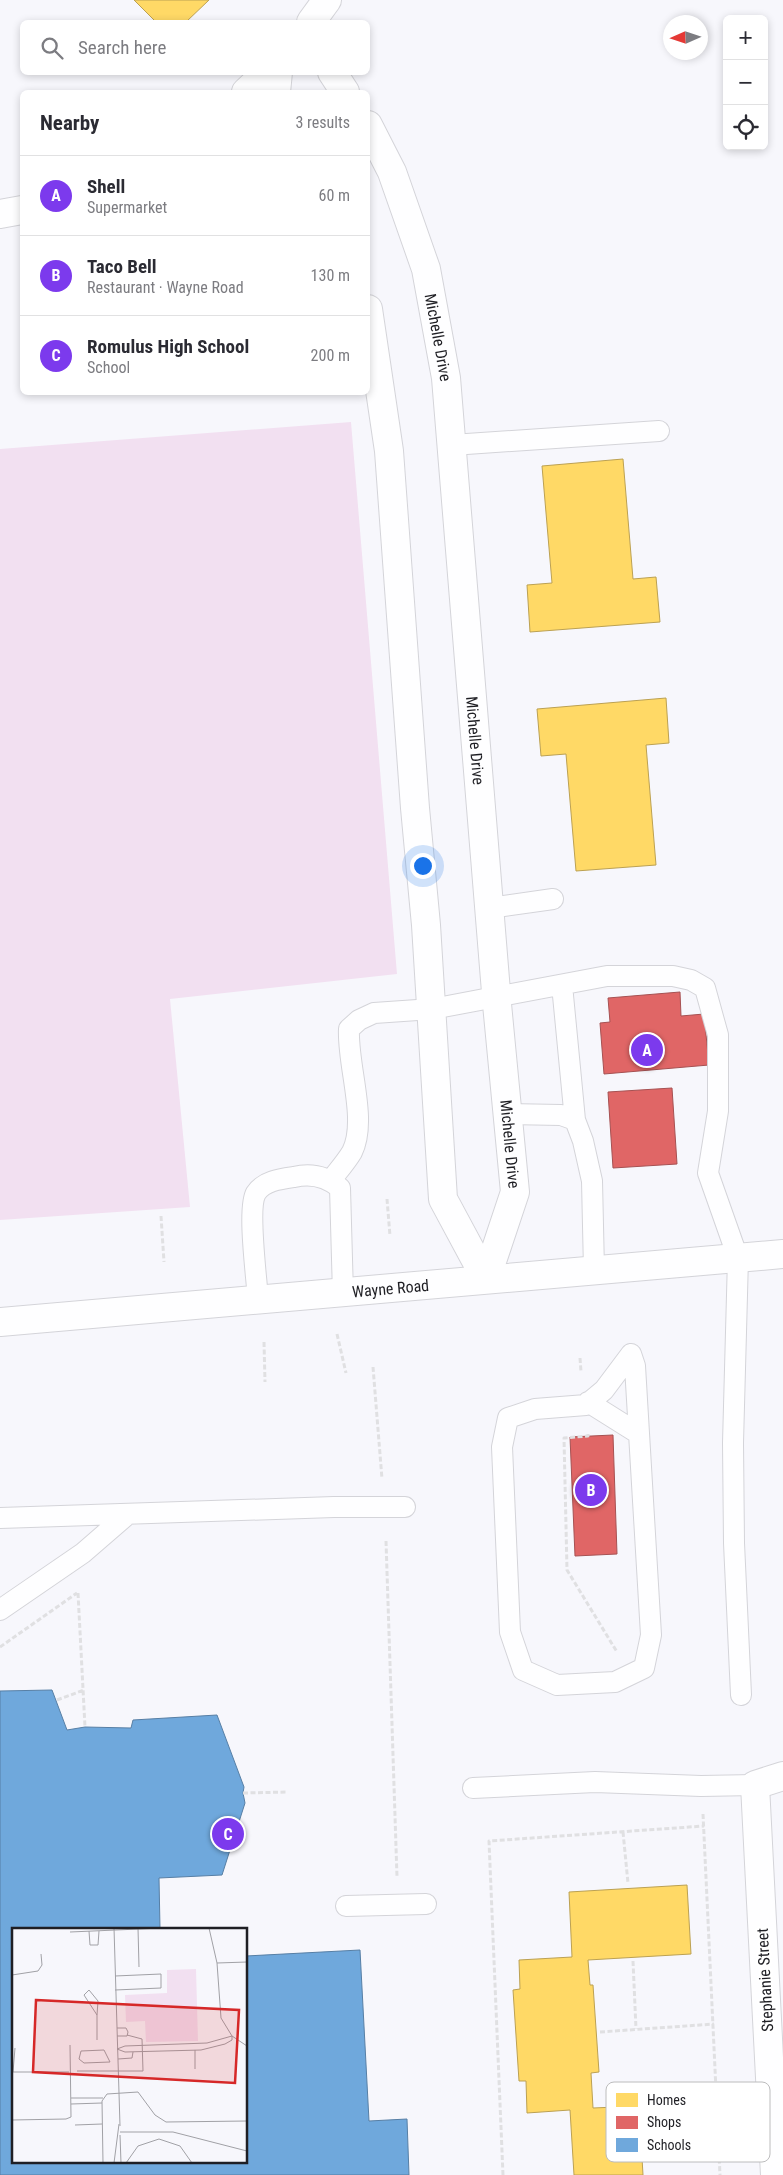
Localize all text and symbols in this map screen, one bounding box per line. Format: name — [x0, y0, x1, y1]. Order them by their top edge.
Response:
north arrow — [663, 15, 708, 60]
map controls — [723, 15, 768, 150]
button: + — [723, 15, 768, 60]
search box — [20, 20, 370, 75]
icon: search — [38, 34, 66, 62]
text: Search here — [78, 36, 166, 59]
button: − — [723, 60, 768, 105]
button: locate — [723, 105, 768, 150]
text: Nearby — [40, 111, 99, 135]
text: 3 results — [295, 113, 350, 132]
text: Shell — [87, 175, 125, 198]
text: A — [51, 186, 61, 205]
text: 60 m — [318, 186, 350, 205]
text: Supermarket — [87, 198, 167, 217]
text: Taco Bell — [87, 255, 157, 278]
text: B — [52, 266, 60, 285]
text: 130 m — [311, 266, 350, 285]
text: Restaurant · Wayne Road — [87, 278, 244, 297]
street label: Michelle Drive — [421, 292, 456, 383]
text: Romulus High School — [87, 335, 249, 358]
text: C — [51, 346, 61, 365]
text: 200 m — [311, 346, 350, 365]
text: School — [87, 358, 130, 377]
street label: Michelle Drive — [462, 695, 489, 785]
your location — [410, 853, 436, 879]
pin: A — [631, 1031, 663, 1069]
street label: Michelle Drive — [497, 1099, 524, 1189]
street label: Wayne Road — [351, 1275, 430, 1301]
pin: B — [575, 1471, 607, 1509]
pin: C — [212, 1815, 244, 1853]
street label: Stephanie Street — [753, 1927, 777, 2032]
inset map — [12, 1928, 248, 2162]
legend — [606, 2082, 770, 2162]
text: Homes — [647, 2092, 686, 2108]
text: Shops — [647, 2114, 681, 2130]
text: Schools — [647, 2137, 691, 2153]

